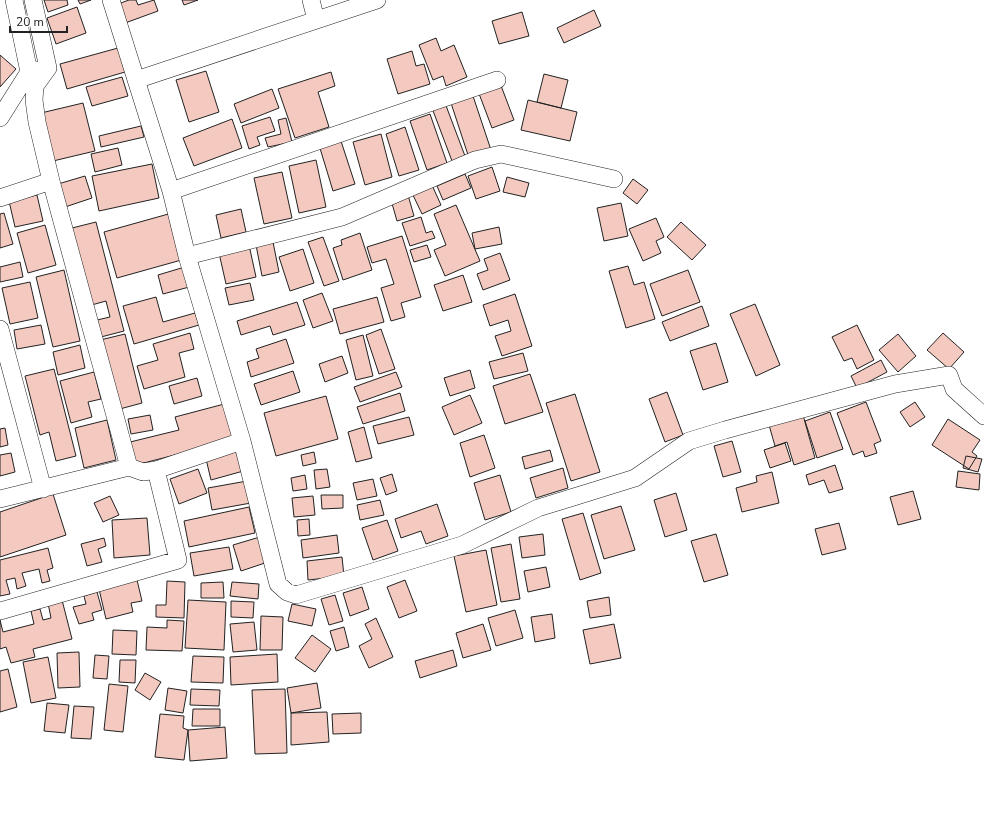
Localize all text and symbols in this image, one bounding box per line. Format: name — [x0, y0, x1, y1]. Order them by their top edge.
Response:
scale bar — [10, 8, 67, 34]
text: 20 m — [16, 14, 44, 30]

